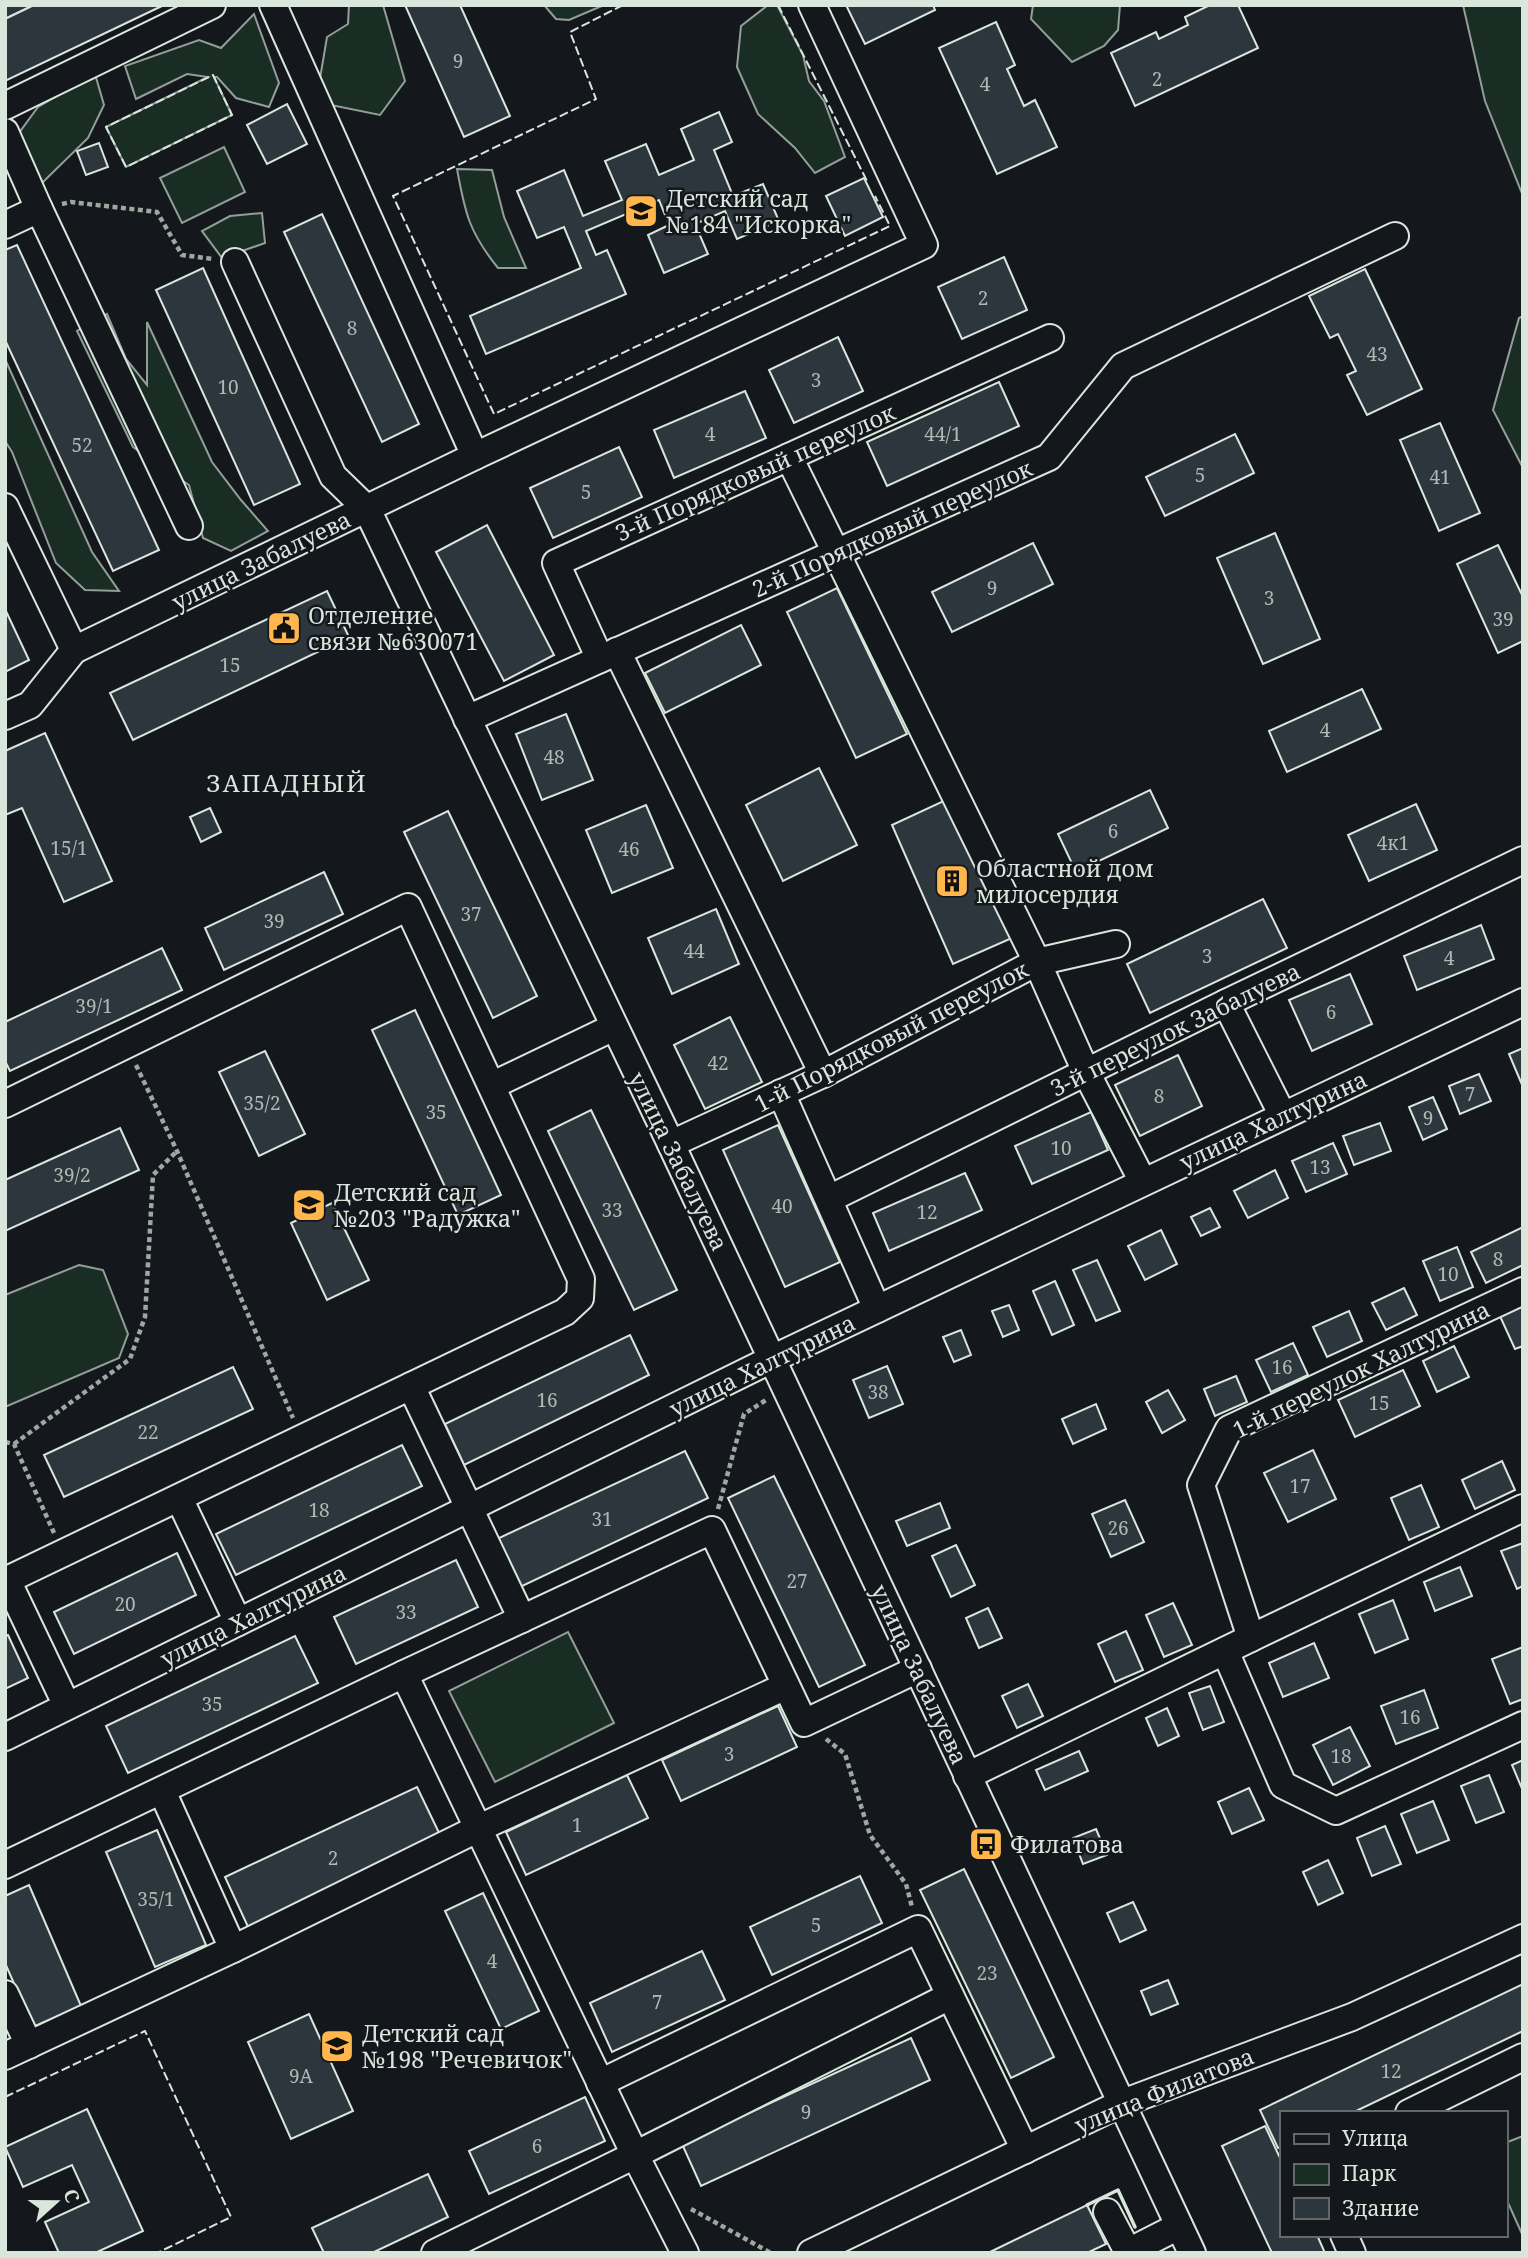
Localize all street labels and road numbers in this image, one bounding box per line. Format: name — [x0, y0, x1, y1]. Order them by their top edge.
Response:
street label: 3-й Порядковый переулок — [610, 396, 900, 548]
street label: 2-й Порядковый переулок — [747, 452, 1037, 604]
street label: улица Забалуева — [166, 503, 356, 617]
street label: 1-й Порядковый переулок — [749, 953, 1034, 1119]
street label: 3-й переулок Забалуева — [1045, 954, 1305, 1104]
street label: улица Халтурина — [1174, 1063, 1372, 1177]
street label: улица Забалуева — [622, 1066, 736, 1256]
street label: 1-й переулок Халтурина — [1227, 1293, 1495, 1445]
street label: улица Халтурина — [664, 1306, 860, 1424]
street label: улица Халтурина — [155, 1556, 351, 1674]
street label: улица Забалуева — [864, 1579, 976, 1769]
street label: улица Филатова — [1070, 2039, 1258, 2141]

